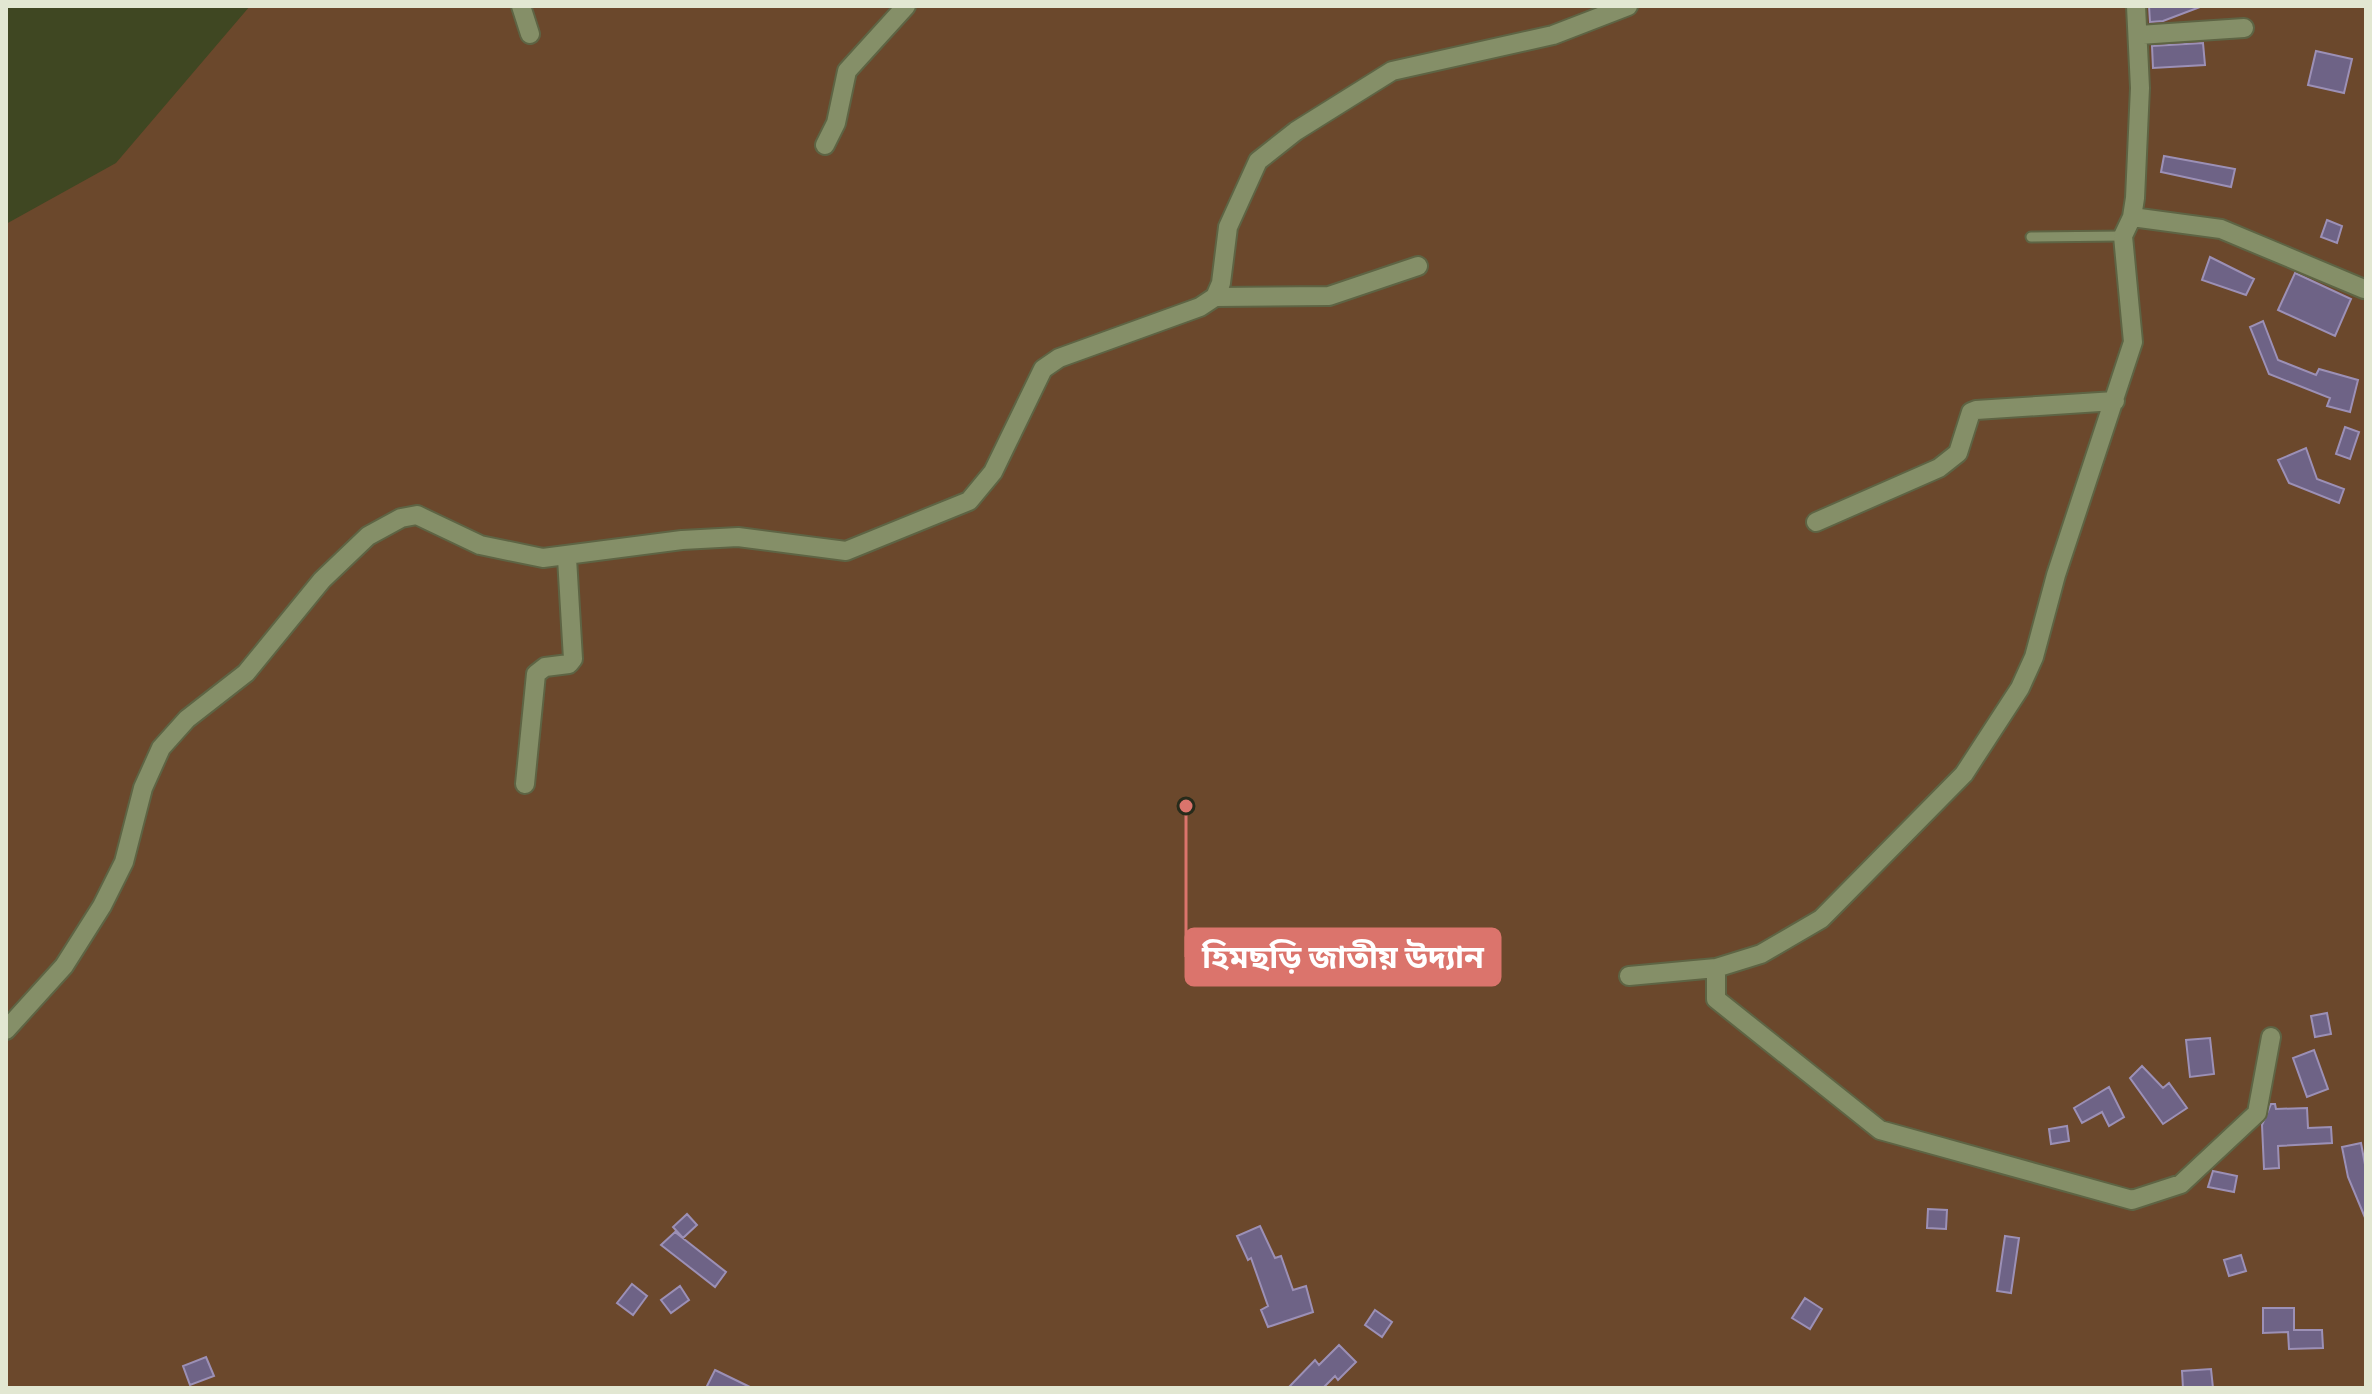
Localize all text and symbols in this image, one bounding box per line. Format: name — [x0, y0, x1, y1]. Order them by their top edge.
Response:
callout: হিমছড়ি জাতীয় উদ্যান — [1186, 929, 1500, 985]
text: হিমছড়ি জাতীয় উদ্যান — [1201, 938, 1485, 977]

